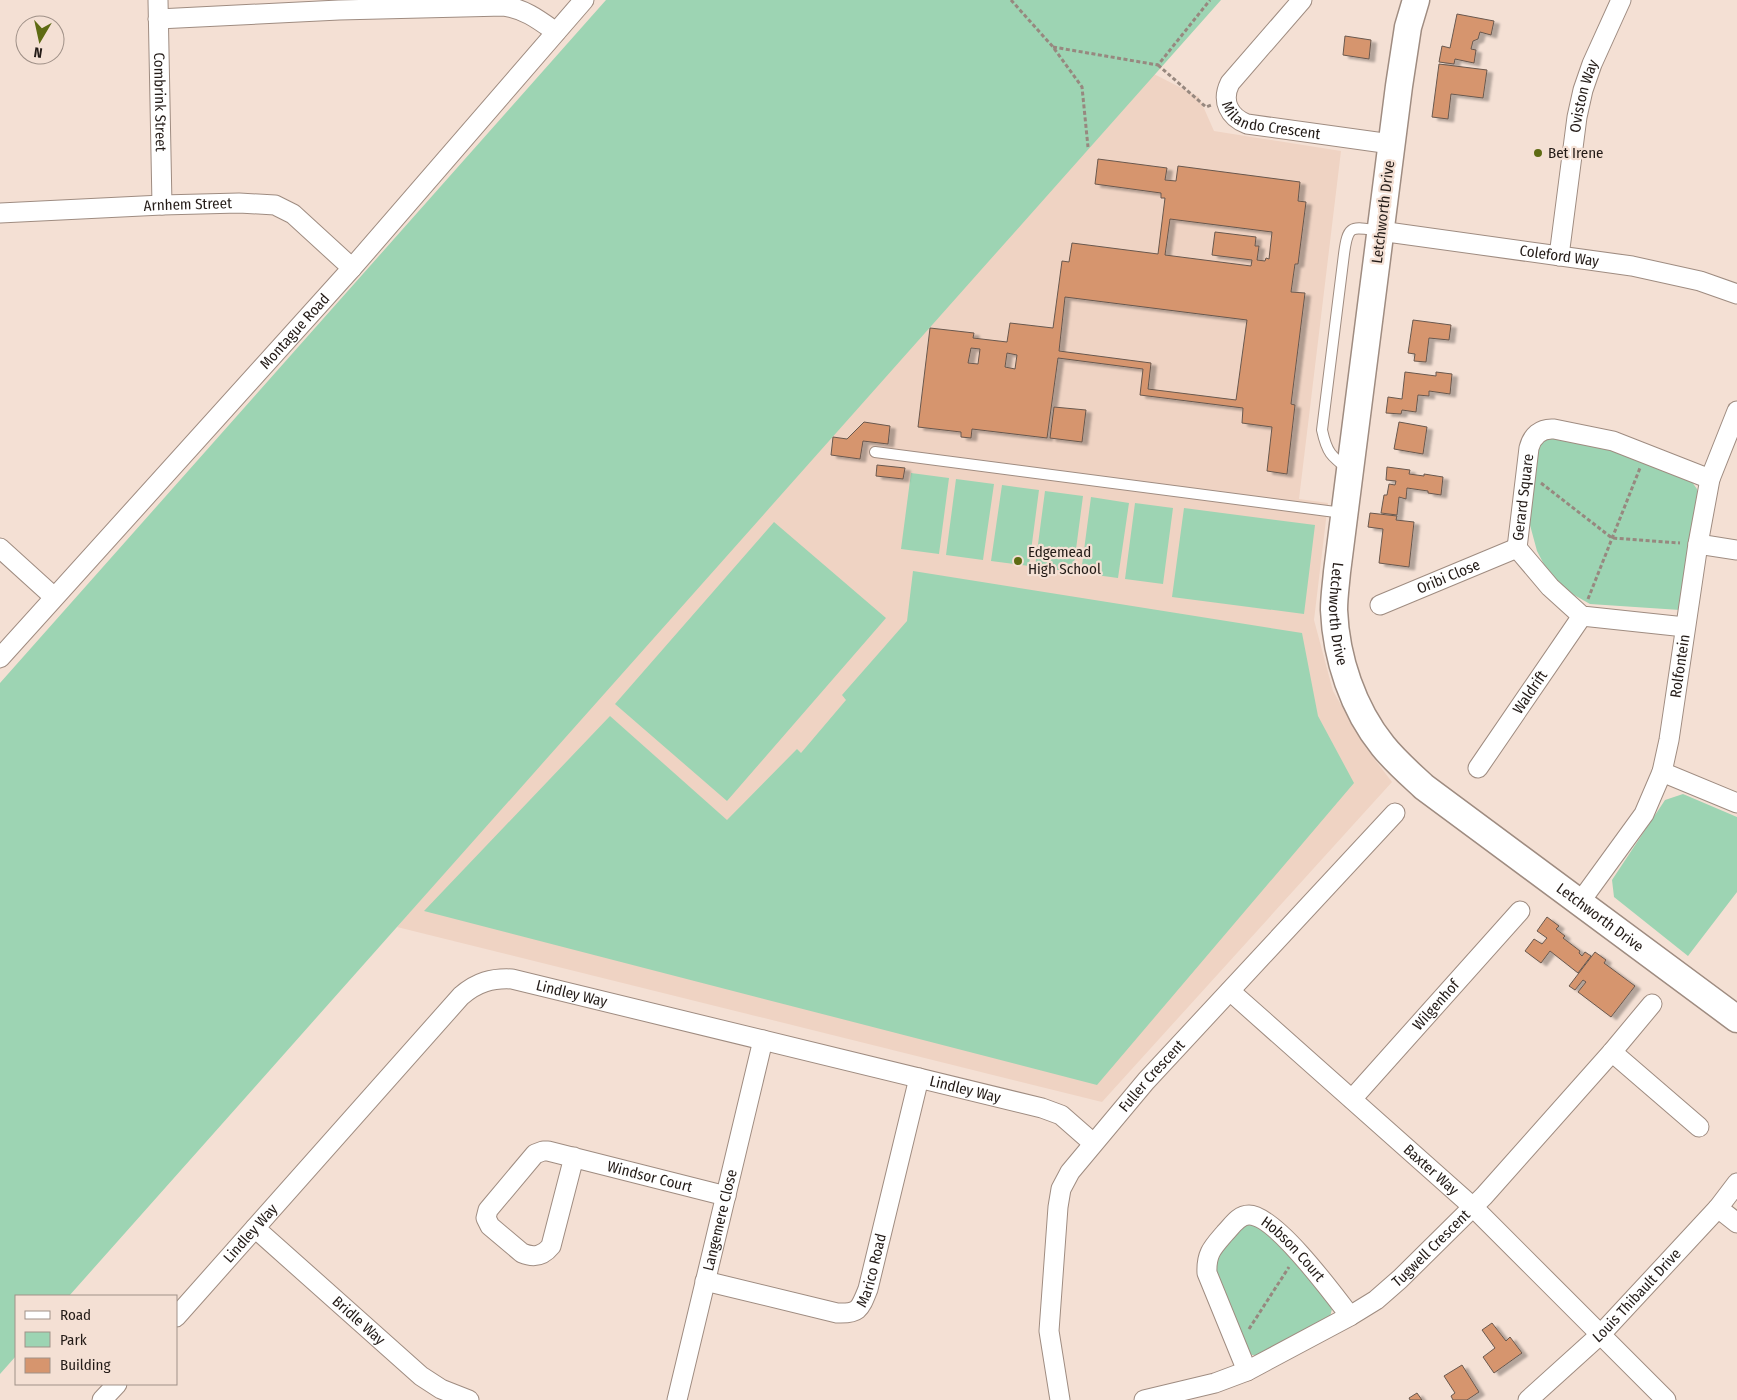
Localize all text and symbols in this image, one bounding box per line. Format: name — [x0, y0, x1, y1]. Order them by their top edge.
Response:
north arrow — [15, 15, 65, 65]
text: N — [33, 43, 44, 61]
street label: Combrink Street — [150, 52, 170, 152]
street label: Oviston Way — [1566, 56, 1602, 134]
street label: Milando Crescent — [1218, 99, 1322, 143]
place label: Bet Irene — [1548, 144, 1604, 162]
marker: Bet Irene — [1532, 147, 1544, 159]
street label: Letchworth Drive — [1368, 159, 1398, 265]
street label: Arnhem Street — [143, 194, 232, 215]
street label: Coleford Way — [1518, 241, 1600, 270]
street label: Montague Road — [256, 290, 333, 373]
street label: Gerard Square — [1509, 453, 1537, 542]
place label: Edgemead High School — [1028, 543, 1101, 578]
marker: Edgemead High School — [1012, 555, 1024, 567]
street label: Oribi Close — [1414, 555, 1483, 598]
street label: Letchworth Drive — [1325, 561, 1351, 667]
street label: Rolfontein — [1666, 633, 1694, 699]
street label: Waldrift — [1509, 667, 1551, 717]
street label: Letchworth Drive — [1553, 879, 1647, 956]
street label: Wilgenhof — [1409, 975, 1464, 1034]
street label: Lindley Way — [534, 976, 609, 1011]
street label: Fuller Crescent — [1115, 1036, 1189, 1115]
street label: Lindley Way — [928, 1072, 1003, 1107]
street label: Baxter Way — [1400, 1141, 1463, 1199]
street label: Windsor Court — [605, 1157, 694, 1196]
street label: Langemere Close — [699, 1167, 741, 1273]
street label: Lindley Way — [220, 1200, 281, 1266]
street label: Tugwell Crescent — [1388, 1206, 1474, 1291]
street label: Hobson Court — [1258, 1213, 1329, 1285]
street label: Marico Road — [852, 1232, 890, 1310]
street label: Louis Thibault Drive — [1589, 1245, 1685, 1346]
street label: Bridle Way — [329, 1292, 389, 1349]
legend — [15, 1295, 178, 1385]
text: Road — [60, 1306, 91, 1324]
text: Park — [60, 1331, 87, 1349]
text: Building — [60, 1356, 111, 1374]

